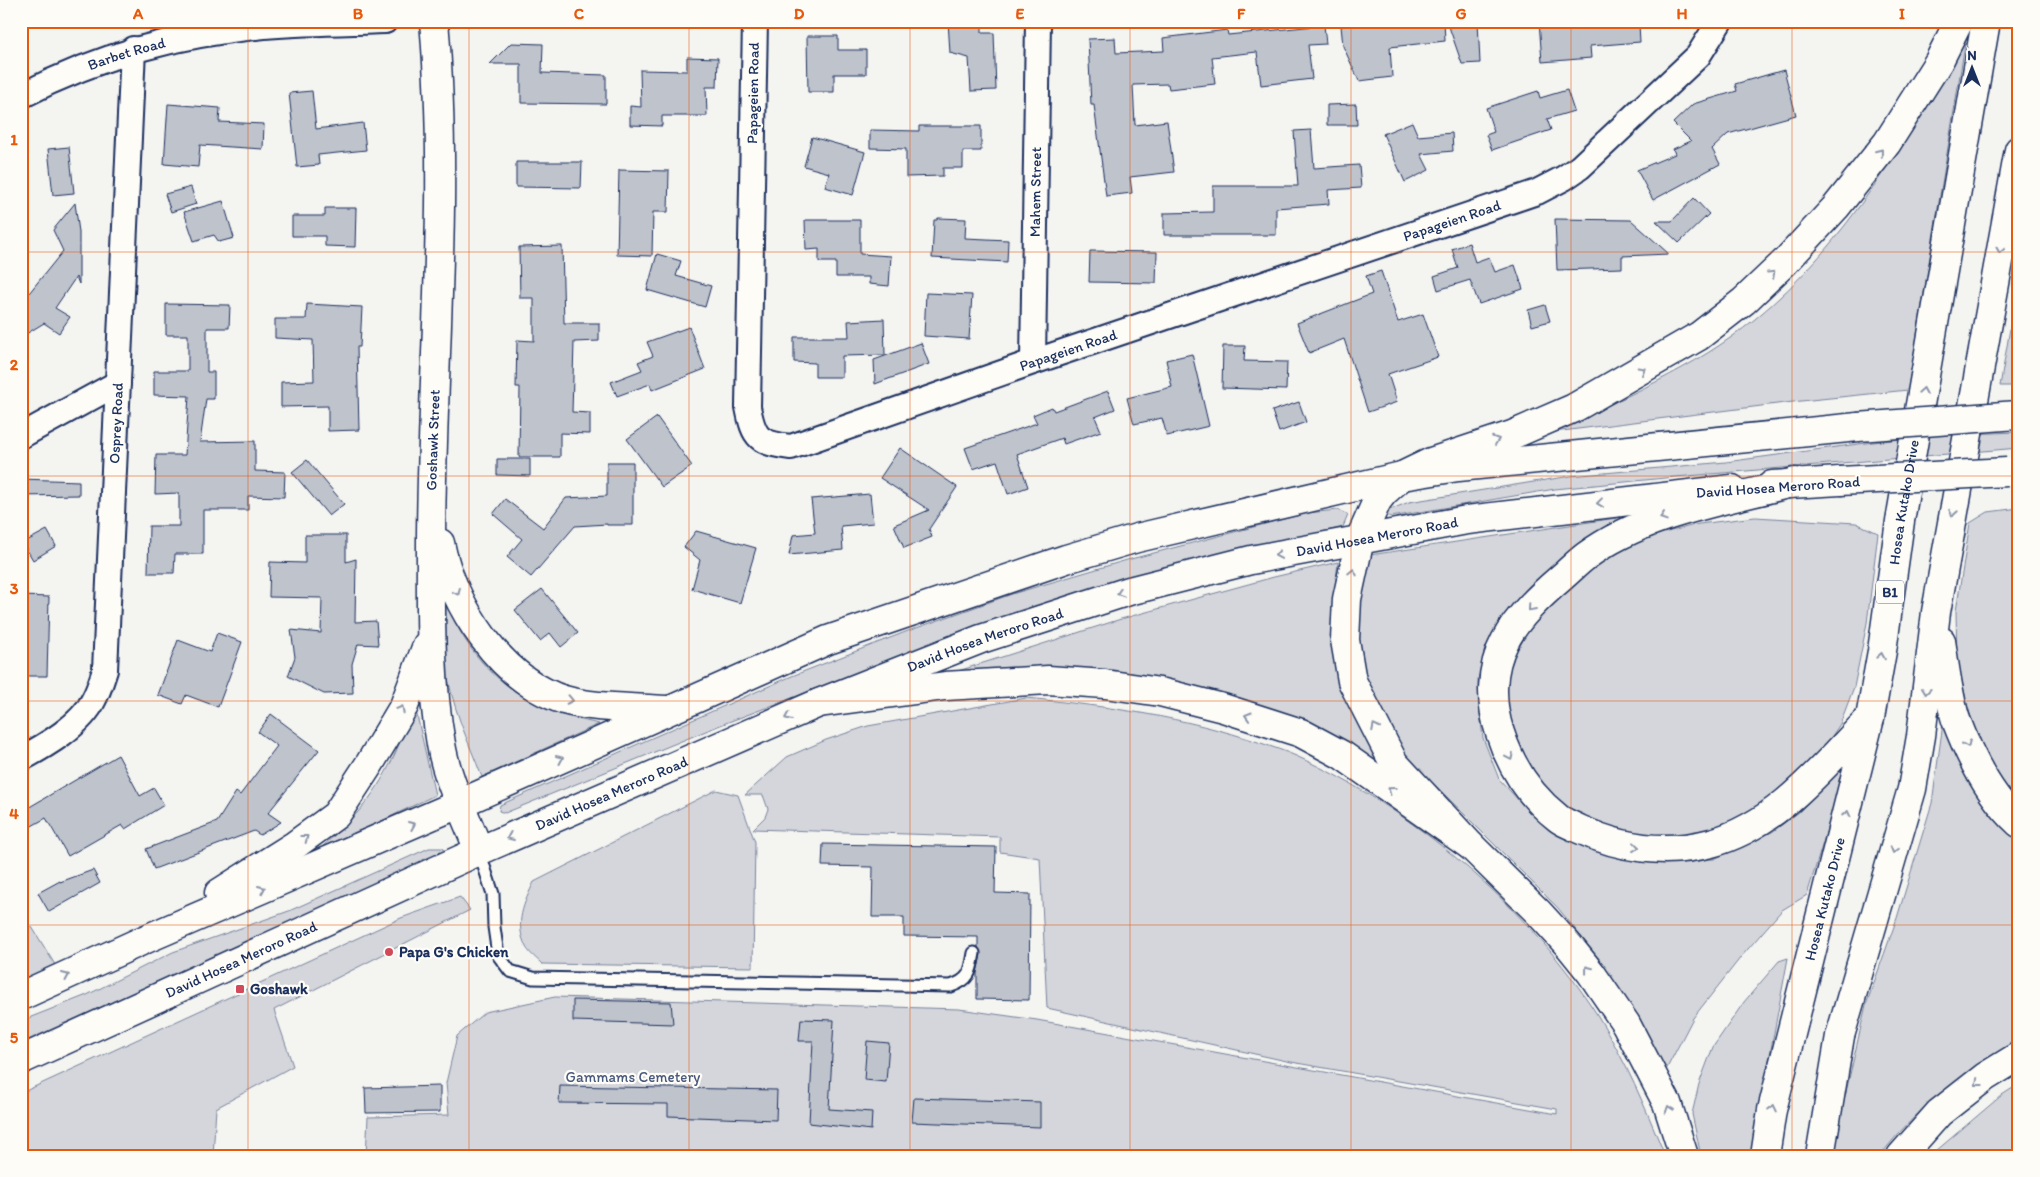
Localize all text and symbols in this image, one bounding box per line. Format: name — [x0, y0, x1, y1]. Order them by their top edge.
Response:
text: A — [132, 4, 144, 23]
text: B — [353, 4, 364, 23]
text: C — [574, 4, 585, 23]
text: D — [794, 4, 805, 23]
text: E — [1016, 4, 1025, 23]
text: F — [1237, 4, 1246, 23]
text: G — [1455, 4, 1467, 23]
text: H — [1676, 4, 1688, 23]
text: I — [1899, 4, 1905, 23]
street label: Barbet Road — [85, 33, 168, 74]
street label: Papageien Road — [743, 41, 763, 144]
north arrow — [1948, 42, 1998, 92]
text: N — [1967, 47, 1977, 64]
text: 1 — [10, 130, 18, 149]
street label: Mahem Street — [1026, 146, 1045, 237]
one-way arrow — [1874, 149, 1882, 158]
street label: Papageien Road — [1401, 196, 1504, 245]
one-way arrow — [1996, 245, 2006, 254]
one-way arrow — [1767, 271, 1776, 280]
street label: Papageien Road — [1017, 325, 1120, 375]
text: 2 — [10, 355, 19, 374]
one-way arrow — [1637, 366, 1646, 376]
street label: Osprey Road — [105, 382, 127, 464]
one-way arrow — [1918, 387, 1928, 396]
street label: Goshawk Street — [422, 389, 444, 491]
one-way arrow — [1491, 436, 1500, 446]
street label: Hosea Kutako Drive — [1885, 438, 1923, 566]
street label: David Hosea Meroro Road — [1695, 472, 1861, 502]
one-way arrow — [1596, 497, 1604, 508]
one-way arrow — [1949, 509, 1959, 518]
one-way arrow — [1660, 511, 1668, 521]
street label: David Hosea Meroro Road — [1294, 513, 1460, 561]
one-way arrow — [1274, 549, 1283, 559]
one-way arrow — [1347, 567, 1358, 576]
text: 3 — [10, 579, 19, 598]
road number: B1 — [1876, 580, 1904, 604]
one-way arrow — [451, 587, 461, 596]
one-way arrow — [1117, 588, 1125, 598]
one-way arrow — [1528, 602, 1537, 611]
street label: David Hosea Meroro Road — [904, 604, 1065, 676]
one-way arrow — [1876, 651, 1886, 660]
one-way arrow — [1921, 687, 1932, 695]
one-way arrow — [565, 694, 574, 705]
one-way arrow — [395, 706, 405, 715]
one-way arrow — [784, 710, 793, 721]
one-way arrow — [1244, 711, 1253, 721]
one-way arrow — [1371, 723, 1381, 732]
one-way arrow — [1961, 739, 1972, 748]
one-way arrow — [1503, 751, 1513, 760]
street label: David Hosea Meroro Road — [533, 752, 691, 834]
one-way arrow — [555, 755, 564, 766]
one-way arrow — [1387, 787, 1397, 796]
text: 4 — [9, 804, 19, 823]
one-way arrow — [1841, 810, 1852, 819]
one-way arrow — [407, 820, 415, 830]
one-way arrow — [506, 831, 515, 842]
one-way arrow — [299, 835, 308, 843]
street label: Hosea Kutako Drive — [1801, 836, 1849, 963]
one-way arrow — [1632, 841, 1640, 852]
one-way arrow — [1890, 845, 1900, 854]
one-way arrow — [257, 884, 266, 895]
street label: David Hosea Meroro Road — [163, 917, 320, 1002]
place label: Papa G's Chicken — [399, 943, 509, 962]
marker: Papa G's Chicken — [383, 946, 395, 958]
one-way arrow — [1585, 965, 1594, 975]
one-way arrow — [61, 971, 70, 982]
place label: Goshawk — [250, 980, 308, 998]
marker: Goshawk — [234, 983, 246, 995]
text: 5 — [10, 1028, 19, 1047]
park label: Gammams Cemetery — [566, 1068, 700, 1086]
one-way arrow — [1975, 1077, 1984, 1085]
one-way arrow — [1767, 1103, 1778, 1112]
one-way arrow — [1665, 1106, 1675, 1114]

